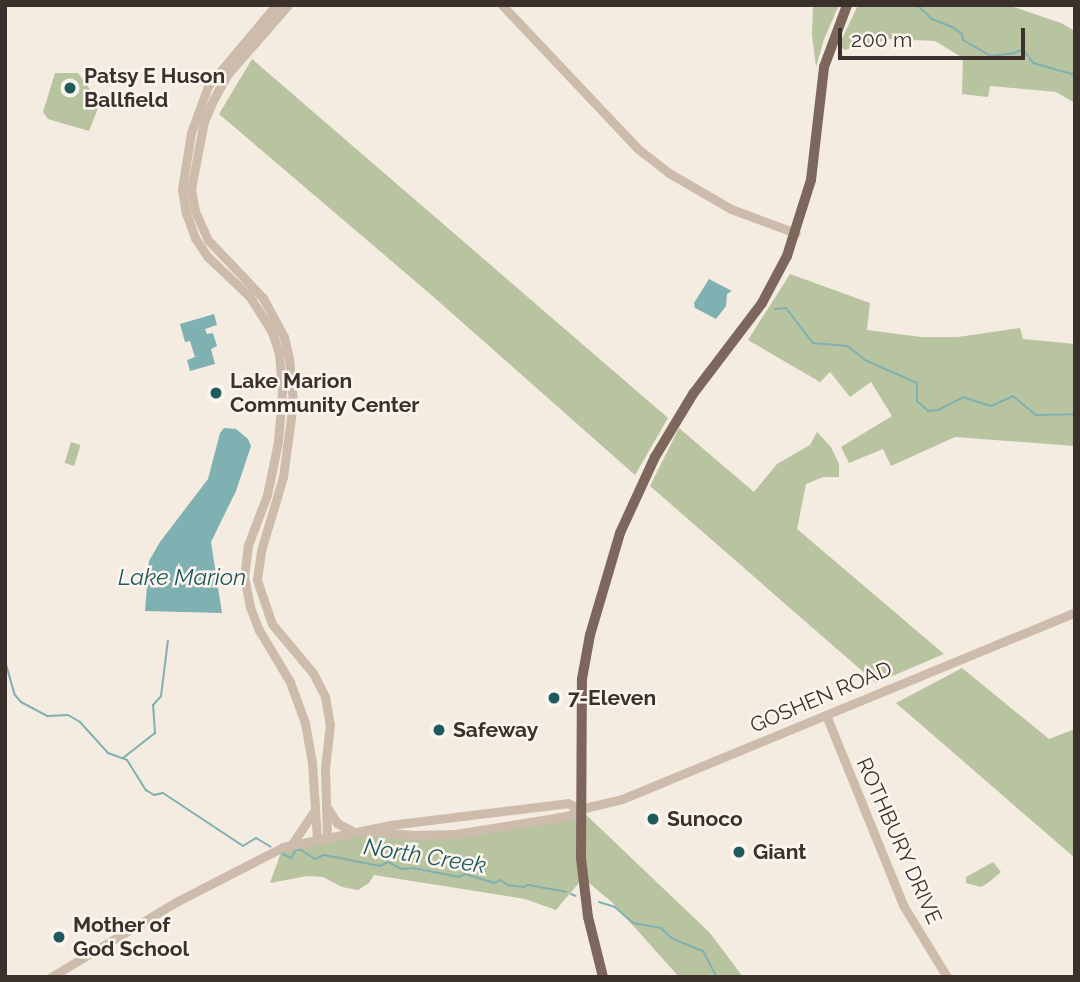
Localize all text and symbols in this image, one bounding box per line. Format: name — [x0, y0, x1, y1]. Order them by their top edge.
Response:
scale bar — [842, 14, 1029, 58]
text: 200 m — [851, 27, 912, 52]
place label: Patsy E Huson Ballfield — [84, 63, 226, 113]
marker: Patsy E Huson Ballfield — [62, 80, 78, 96]
place label: Lake Marion Community Center — [230, 368, 420, 418]
marker: Lake Marion Community Center — [208, 385, 224, 401]
water label: Lake Marion — [118, 563, 246, 591]
street label: GOSHEN ROAD — [746, 656, 896, 738]
place label: 7-Eleven — [568, 685, 656, 711]
marker: 7-Eleven — [546, 690, 562, 706]
place label: Safeway — [453, 717, 538, 743]
marker: Safeway — [431, 722, 447, 738]
street label: ROTHBURY DRIVE — [851, 754, 947, 928]
place label: Sunoco — [667, 806, 743, 832]
marker: Sunoco — [645, 811, 661, 827]
water label: North Creek — [362, 833, 488, 879]
place label: Giant — [753, 839, 806, 865]
marker: Giant — [731, 844, 747, 860]
place label: Mother of God School — [73, 912, 189, 962]
marker: Mother of God School — [51, 929, 67, 945]

